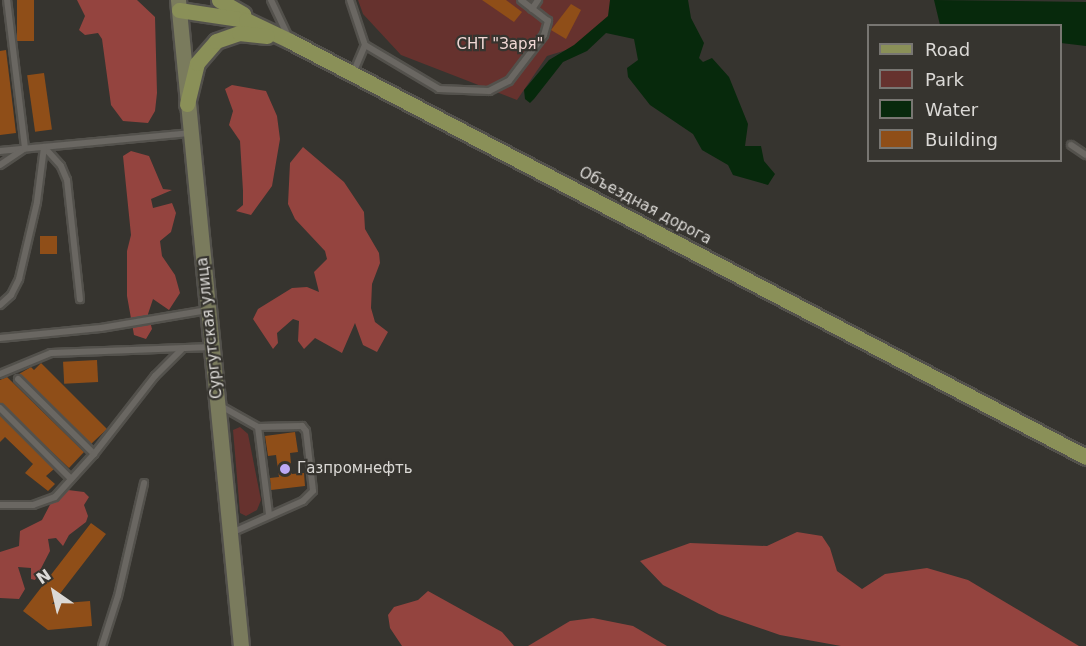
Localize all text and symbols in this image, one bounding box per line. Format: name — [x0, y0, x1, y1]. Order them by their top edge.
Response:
legend — [867, 24, 1062, 162]
park label: СНТ "Заря" — [457, 36, 543, 54]
text: Road — [925, 39, 970, 60]
text: Park — [925, 69, 964, 90]
text: Water — [925, 99, 978, 120]
text: Building — [925, 129, 998, 150]
street label: Объездная дорога — [576, 163, 714, 249]
street label: Сургутская улица — [194, 256, 226, 400]
place label: Газпромнефть — [297, 460, 413, 478]
marker: Газпромнефть — [278, 462, 292, 476]
north arrow — [24, 562, 84, 622]
text: N — [33, 565, 55, 588]

